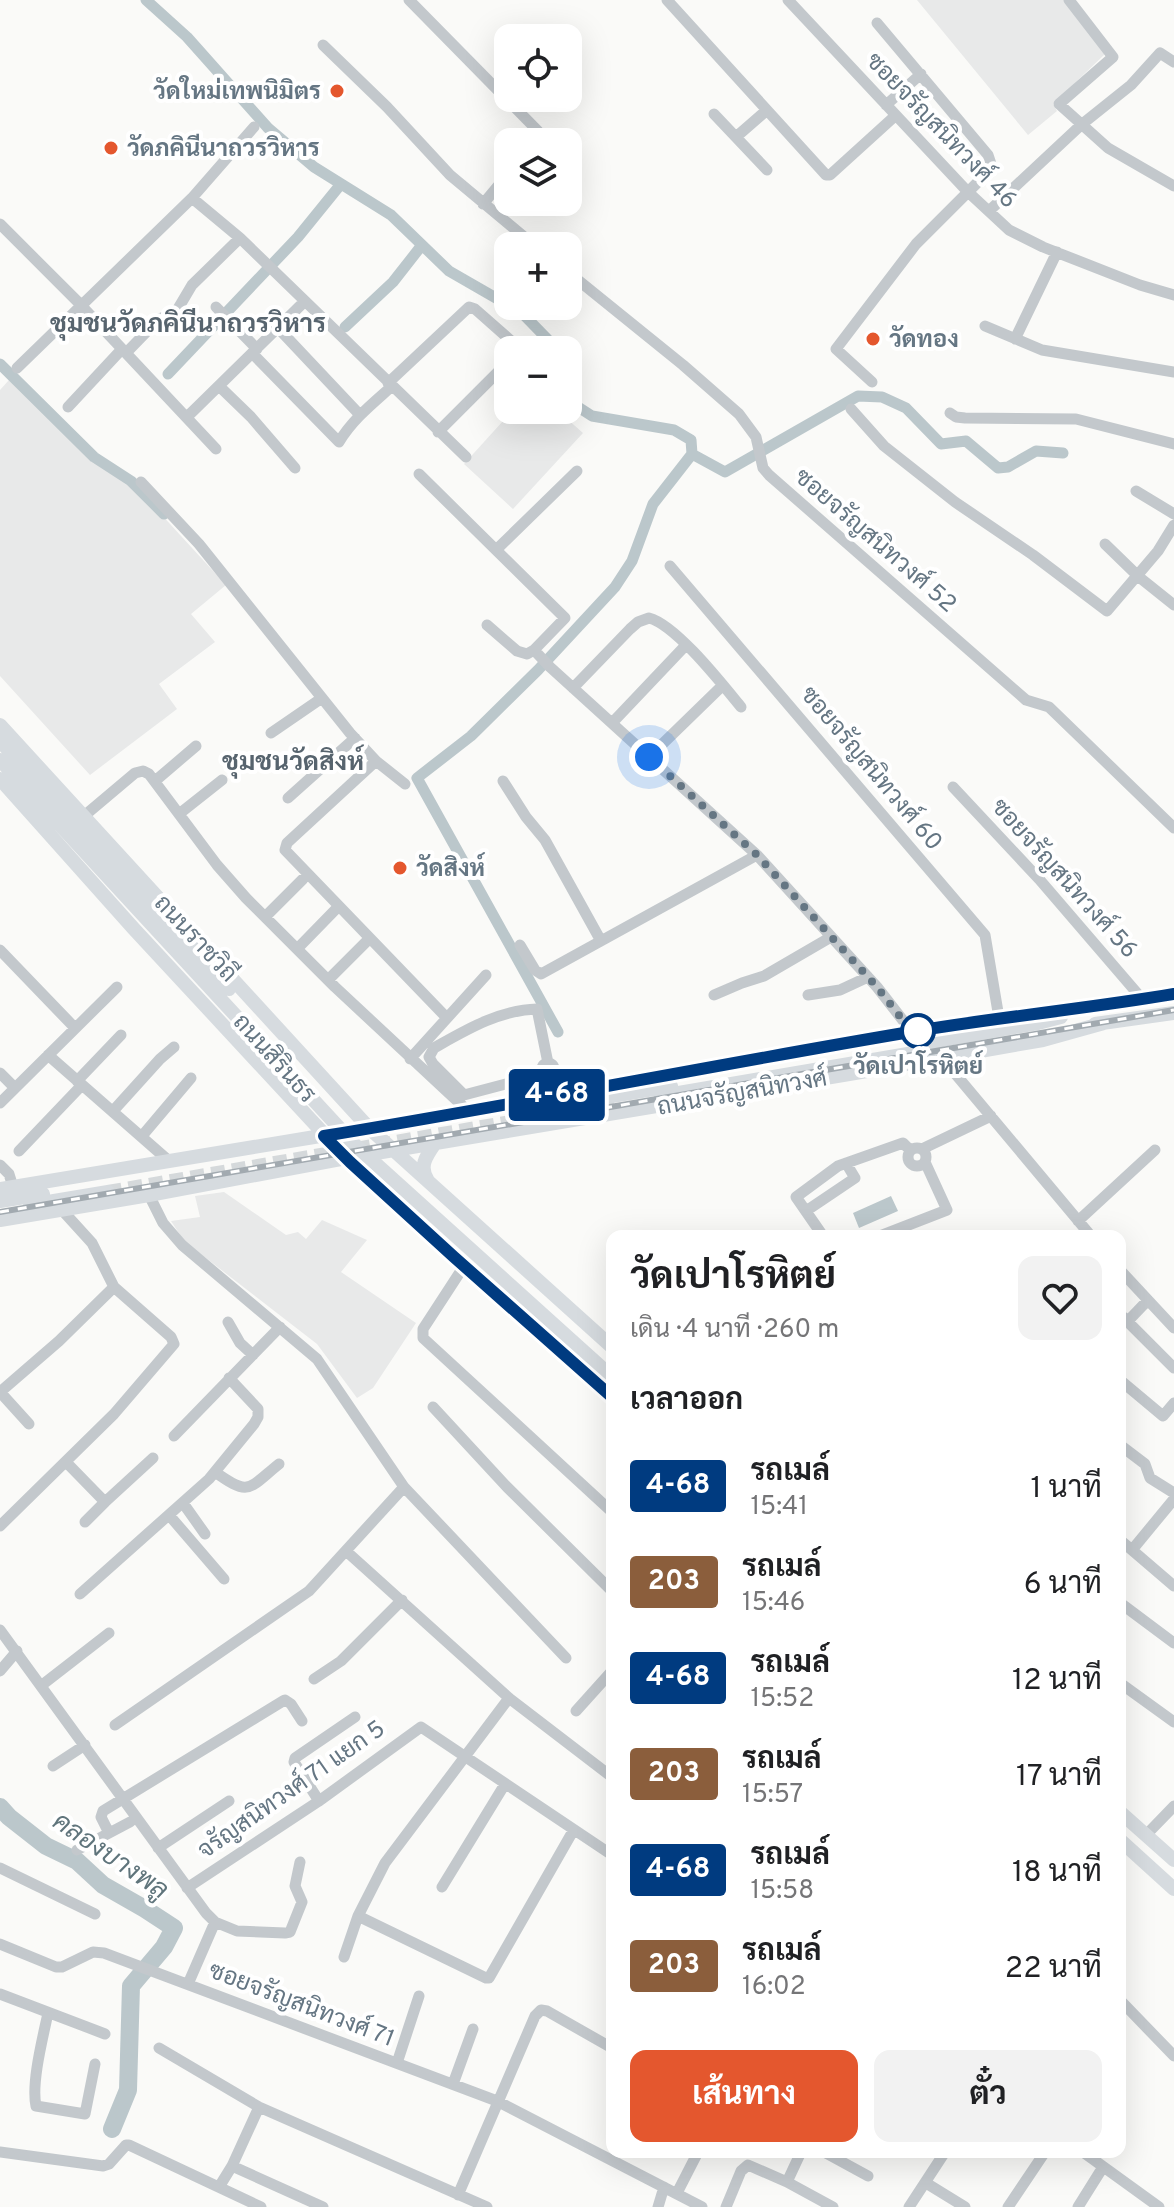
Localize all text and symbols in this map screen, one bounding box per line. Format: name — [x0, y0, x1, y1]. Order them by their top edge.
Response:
map controls — [494, 24, 582, 424]
button: locate — [494, 24, 582, 112]
street label: ซอยจรัญสนิทวงศ์ 46 — [859, 45, 1025, 216]
place label: วัดใหม่เทพนิมิตร — [153, 75, 321, 108]
marker: วัดใหม่เทพนิมิตร — [328, 82, 346, 100]
button: layers — [494, 128, 582, 216]
place label: วัดภคินีนาถวรวิหาร — [127, 133, 320, 165]
marker: วัดภคินีนาถวรวิหาร — [102, 139, 120, 157]
button: + — [494, 232, 582, 320]
district label: ชุมชนวัดภคินีนาถวรวิหาร — [50, 308, 326, 342]
place label: วัดทอง — [889, 324, 959, 356]
marker: วัดทอง — [864, 330, 882, 348]
button: − — [494, 336, 582, 424]
street label: ซอยจรัญสนิทวงศ์ 52 — [787, 461, 964, 620]
street label: ซอยจรัญสนิทวงศ์ 60 — [793, 679, 950, 858]
your location — [629, 737, 669, 777]
district label: ชุมชนวัดสิงห์ — [222, 744, 365, 780]
street label: ซอยจรัญสนิทวงศ์ 56 — [984, 791, 1145, 966]
place label: วัดสิงห์ — [416, 852, 486, 885]
marker: วัดสิงห์ — [391, 859, 409, 877]
street label: ถนนราชวิถี — [147, 888, 244, 989]
street label: ถนนสิรินธร — [226, 1008, 322, 1110]
marker: วัดเปาโรหิตย์ — [901, 1014, 935, 1048]
place label: วัดเปาโรหิตย์ — [853, 1050, 984, 1083]
street label: ถนนจรัญสนิทวงศ์ — [655, 1061, 830, 1124]
line badge: 4-68 — [501, 1069, 613, 1121]
text: 4-68 — [525, 1077, 589, 1113]
text: วัดเปาโรหิตย์ — [630, 1254, 836, 1303]
button: heart — [1018, 1256, 1102, 1340]
text: เดิน · 4 นาที · 260 m — [630, 1314, 839, 1347]
text: เวลาออก — [630, 1383, 743, 1420]
text: รถเมล์ — [750, 1454, 830, 1491]
text: 4-68 — [646, 1468, 710, 1504]
text: 1 นาที — [1030, 1471, 1102, 1508]
text: 15:41 — [750, 1491, 808, 1524]
text: รถเมล์ — [742, 1550, 822, 1587]
text: 203 — [648, 1564, 700, 1600]
text: 6 นาที — [1024, 1567, 1102, 1604]
text: 15:46 — [742, 1587, 805, 1620]
text: รถเมล์ — [750, 1646, 830, 1683]
text: 4-68 — [646, 1660, 710, 1696]
text: 12 นาที — [1012, 1663, 1102, 1700]
text: 15:52 — [750, 1683, 814, 1716]
street label: จรัญสนิทวงศ์ 71 แยก 5 — [191, 1712, 392, 1867]
text: รถเมล์ — [742, 1742, 822, 1779]
text: 203 — [648, 1756, 700, 1792]
text: 17 นาที — [1016, 1759, 1102, 1796]
text: 15:57 — [742, 1779, 803, 1812]
water label: คลองบางพลู — [45, 1806, 174, 1908]
text: รถเมล์ — [750, 1838, 830, 1875]
text: 4-68 — [646, 1852, 710, 1888]
text: 18 นาที — [1012, 1855, 1102, 1892]
text: 15:58 — [750, 1875, 814, 1908]
text: รถเมล์ — [742, 1934, 822, 1971]
text: 203 — [648, 1948, 700, 1984]
text: 22 นาที — [1005, 1951, 1102, 1988]
street label: ซอยจรัญสนิทวงศ์ 71 — [204, 1954, 400, 2055]
text: 16:02 — [742, 1971, 806, 2004]
button: เส้นทาง — [630, 2050, 858, 2142]
button: ตั๋ว — [874, 2050, 1102, 2142]

